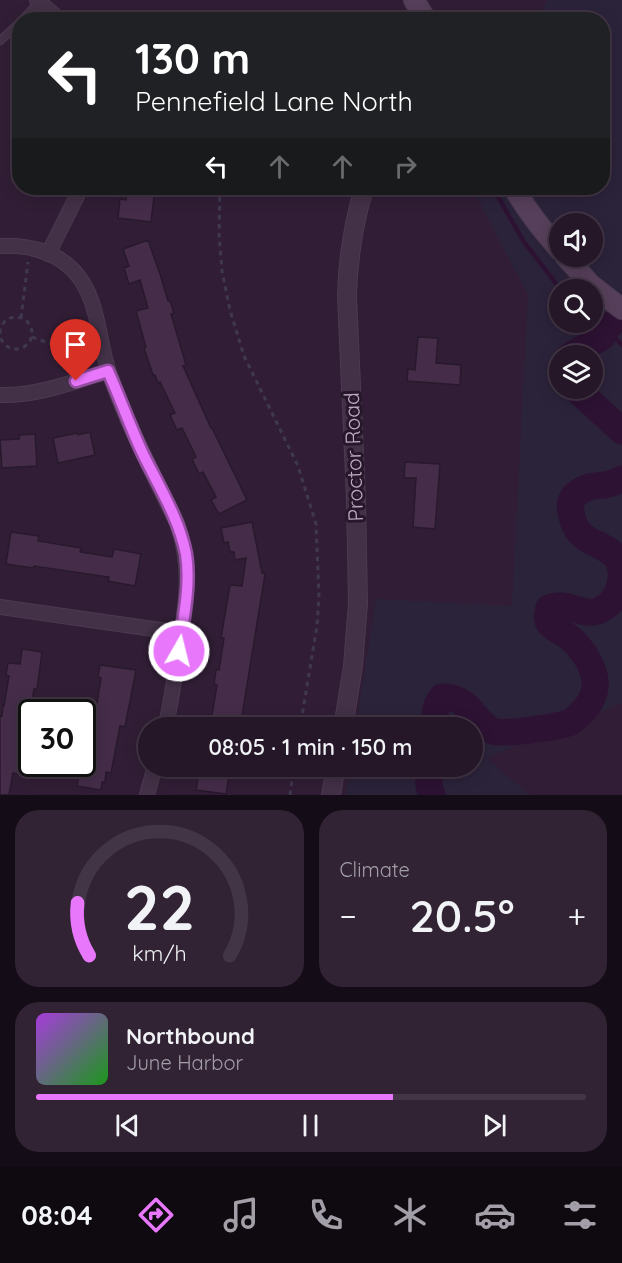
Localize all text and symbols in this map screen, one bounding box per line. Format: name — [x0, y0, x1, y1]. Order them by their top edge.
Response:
text: 130 m — [135, 32, 250, 85]
icon: left — [36, 36, 114, 114]
text: Pennefield Lane North — [135, 84, 413, 118]
icon: left — [200, 150, 233, 183]
icon: ahead — [263, 150, 296, 183]
icon: ahead — [326, 150, 359, 183]
icon: right — [389, 150, 422, 183]
map controls — [549, 213, 603, 399]
button: sound — [549, 213, 603, 267]
button: search — [549, 279, 603, 333]
pin — [50, 319, 101, 381]
icon: arrive — [59, 328, 92, 361]
button: layers — [549, 345, 603, 399]
street label: Proctor Road — [338, 392, 368, 522]
position arrow — [147, 619, 211, 683]
speed limit sign: 30 — [18, 699, 96, 777]
text: 08:05 · 1 min · 150 m — [209, 733, 412, 761]
text: Climate — [340, 857, 410, 882]
text: 22 — [124, 868, 195, 946]
text: 20.5° — [409, 887, 515, 943]
text: − — [340, 895, 357, 936]
text: + — [567, 895, 586, 936]
text: km/h — [132, 940, 186, 966]
text: Northbound — [126, 1022, 255, 1050]
text: June Harbor — [126, 1050, 243, 1075]
icon: previous — [111, 1109, 144, 1142]
icon: pause — [294, 1109, 327, 1142]
icon: next — [478, 1109, 511, 1142]
icon: directions — [135, 1194, 177, 1236]
icon: music — [220, 1194, 262, 1236]
icon: phone — [305, 1194, 347, 1236]
icon: climate — [389, 1194, 431, 1236]
icon: car — [474, 1194, 516, 1236]
icon: filters — [559, 1194, 601, 1236]
text: 08:04 — [21, 1198, 93, 1232]

